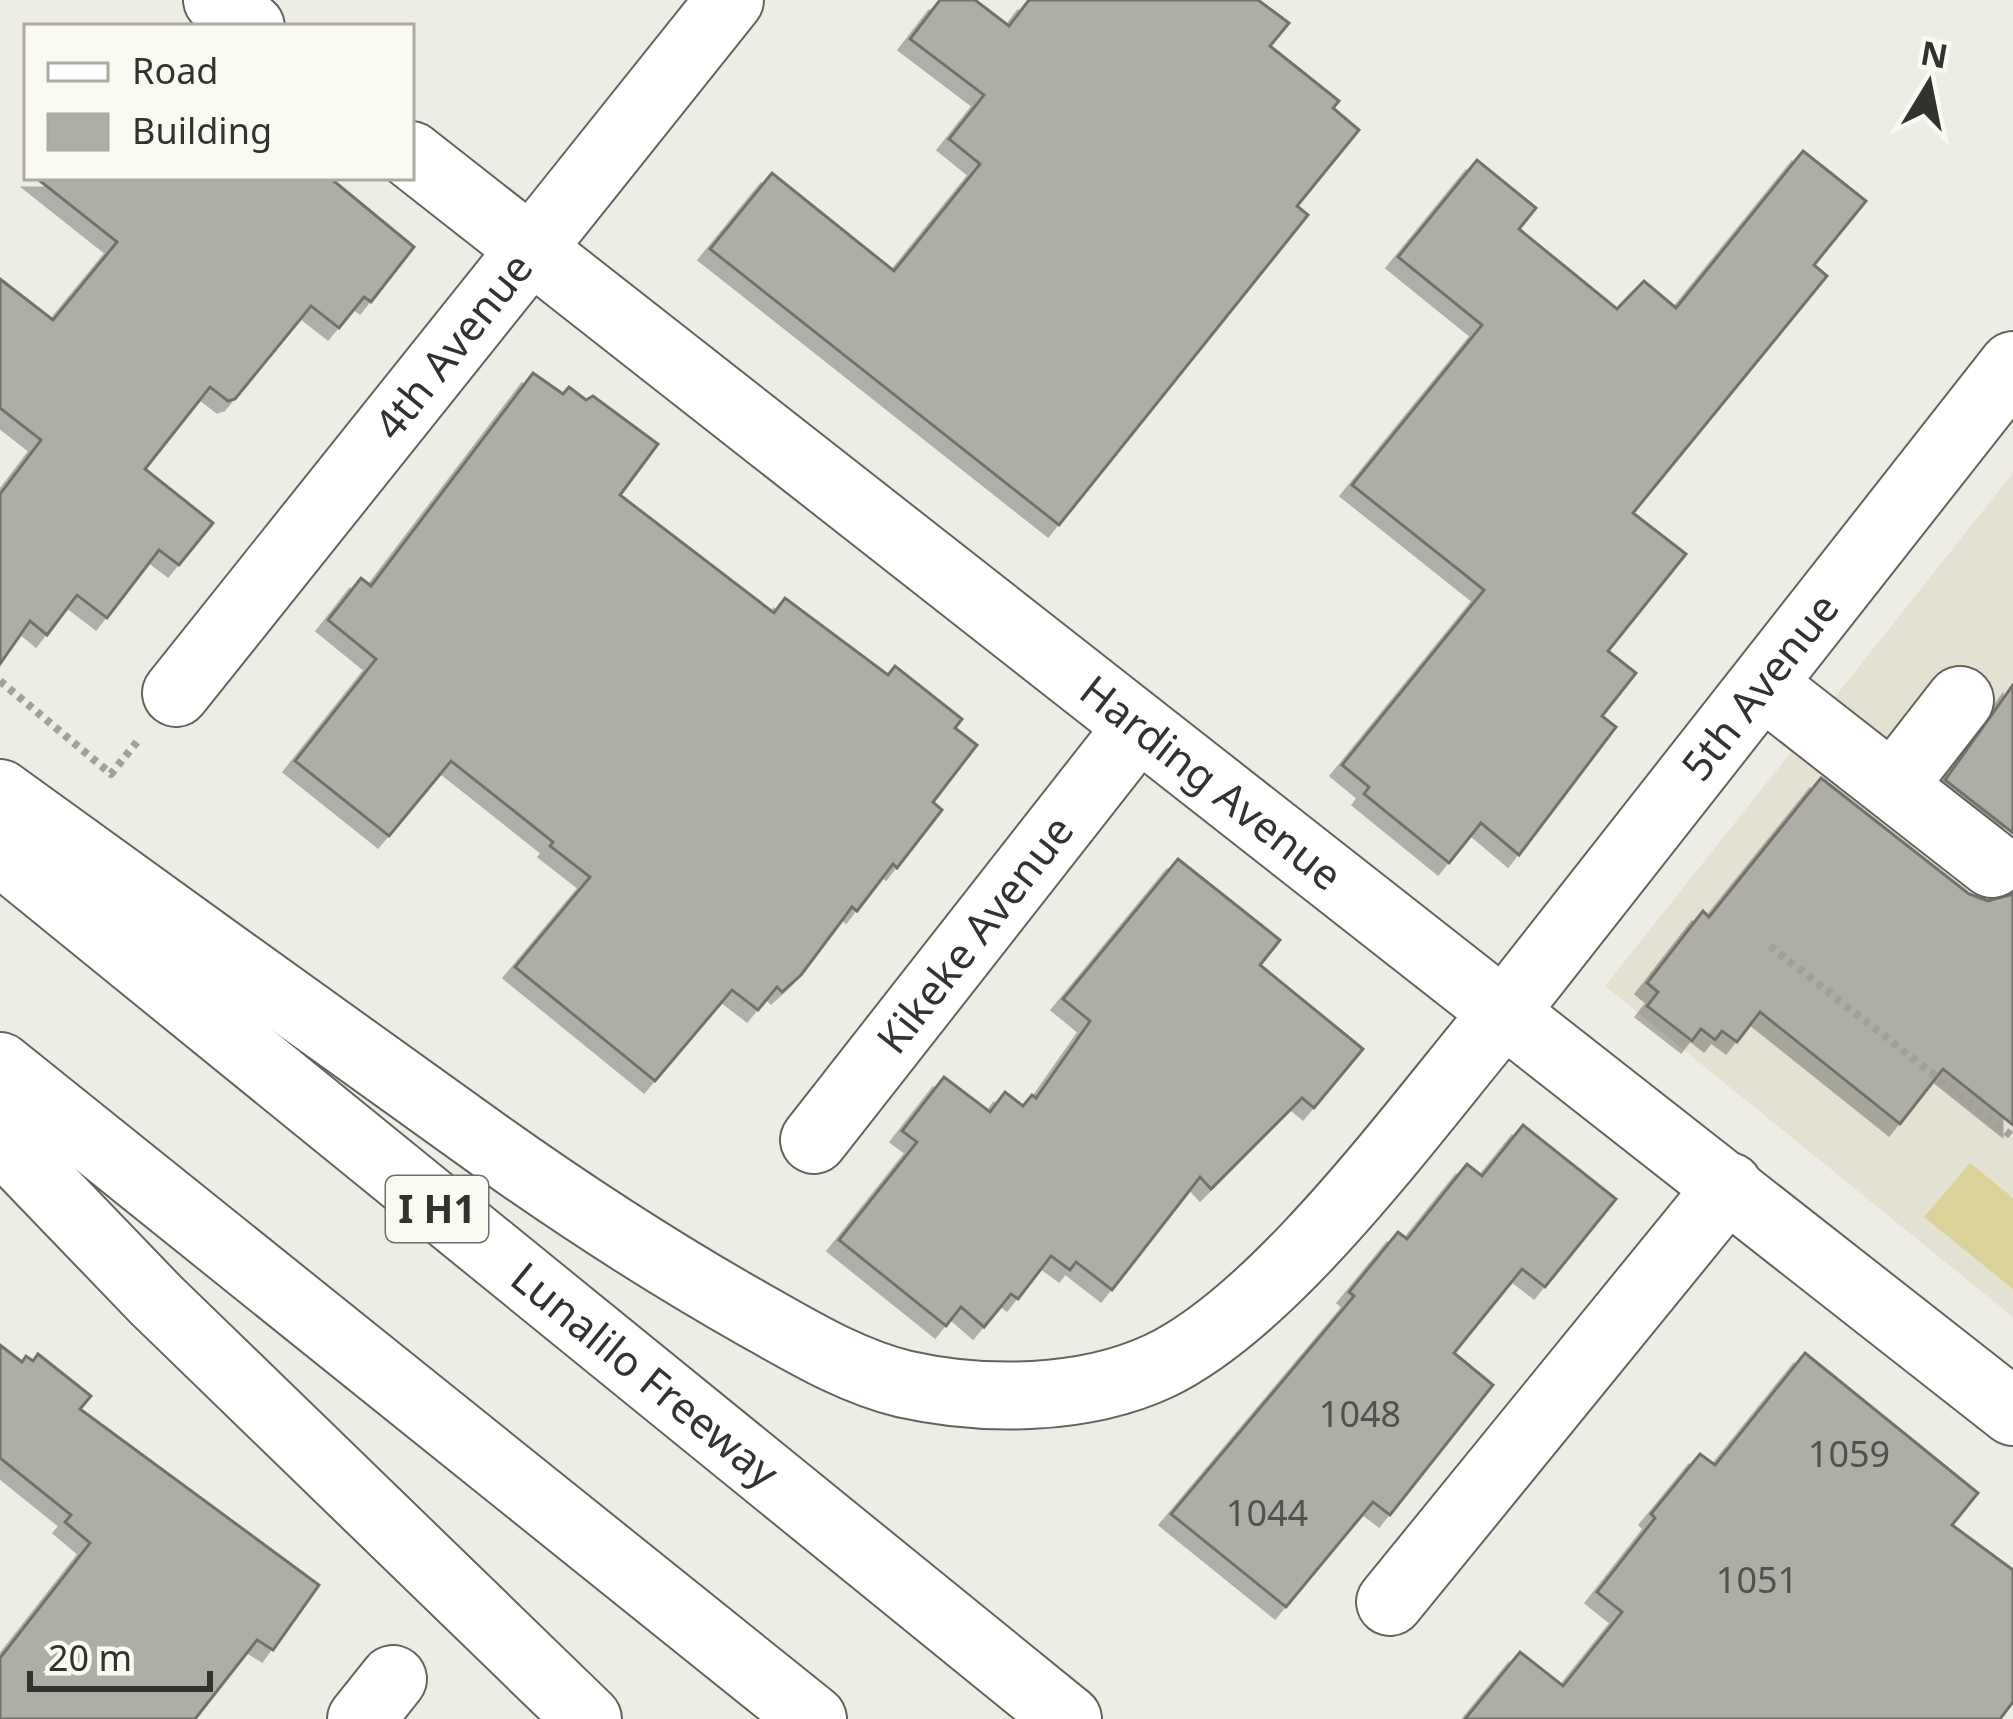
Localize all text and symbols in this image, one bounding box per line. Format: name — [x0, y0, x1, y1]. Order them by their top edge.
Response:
legend — [24, 24, 414, 180]
north arrow — [1869, 24, 1989, 144]
text: N — [1917, 29, 1951, 78]
text: Road — [132, 46, 219, 95]
text: Building — [132, 106, 272, 155]
street label: 4th Avenue — [360, 240, 544, 450]
street label: 5th Avenue — [1667, 580, 1850, 791]
street label: Harding Avenue — [1069, 661, 1355, 902]
street label: Kikeke Avenue — [863, 803, 1085, 1064]
road number: I H1 — [386, 1176, 488, 1242]
street label: Lunalilo Freeway — [500, 1248, 792, 1500]
house number: 1048 — [1319, 1389, 1401, 1438]
house number: 1059 — [1808, 1429, 1890, 1478]
house number: 1044 — [1226, 1488, 1308, 1537]
house number: 1051 — [1716, 1555, 1798, 1604]
scale bar — [30, 1617, 210, 1691]
text: 20 m — [48, 1633, 132, 1682]

